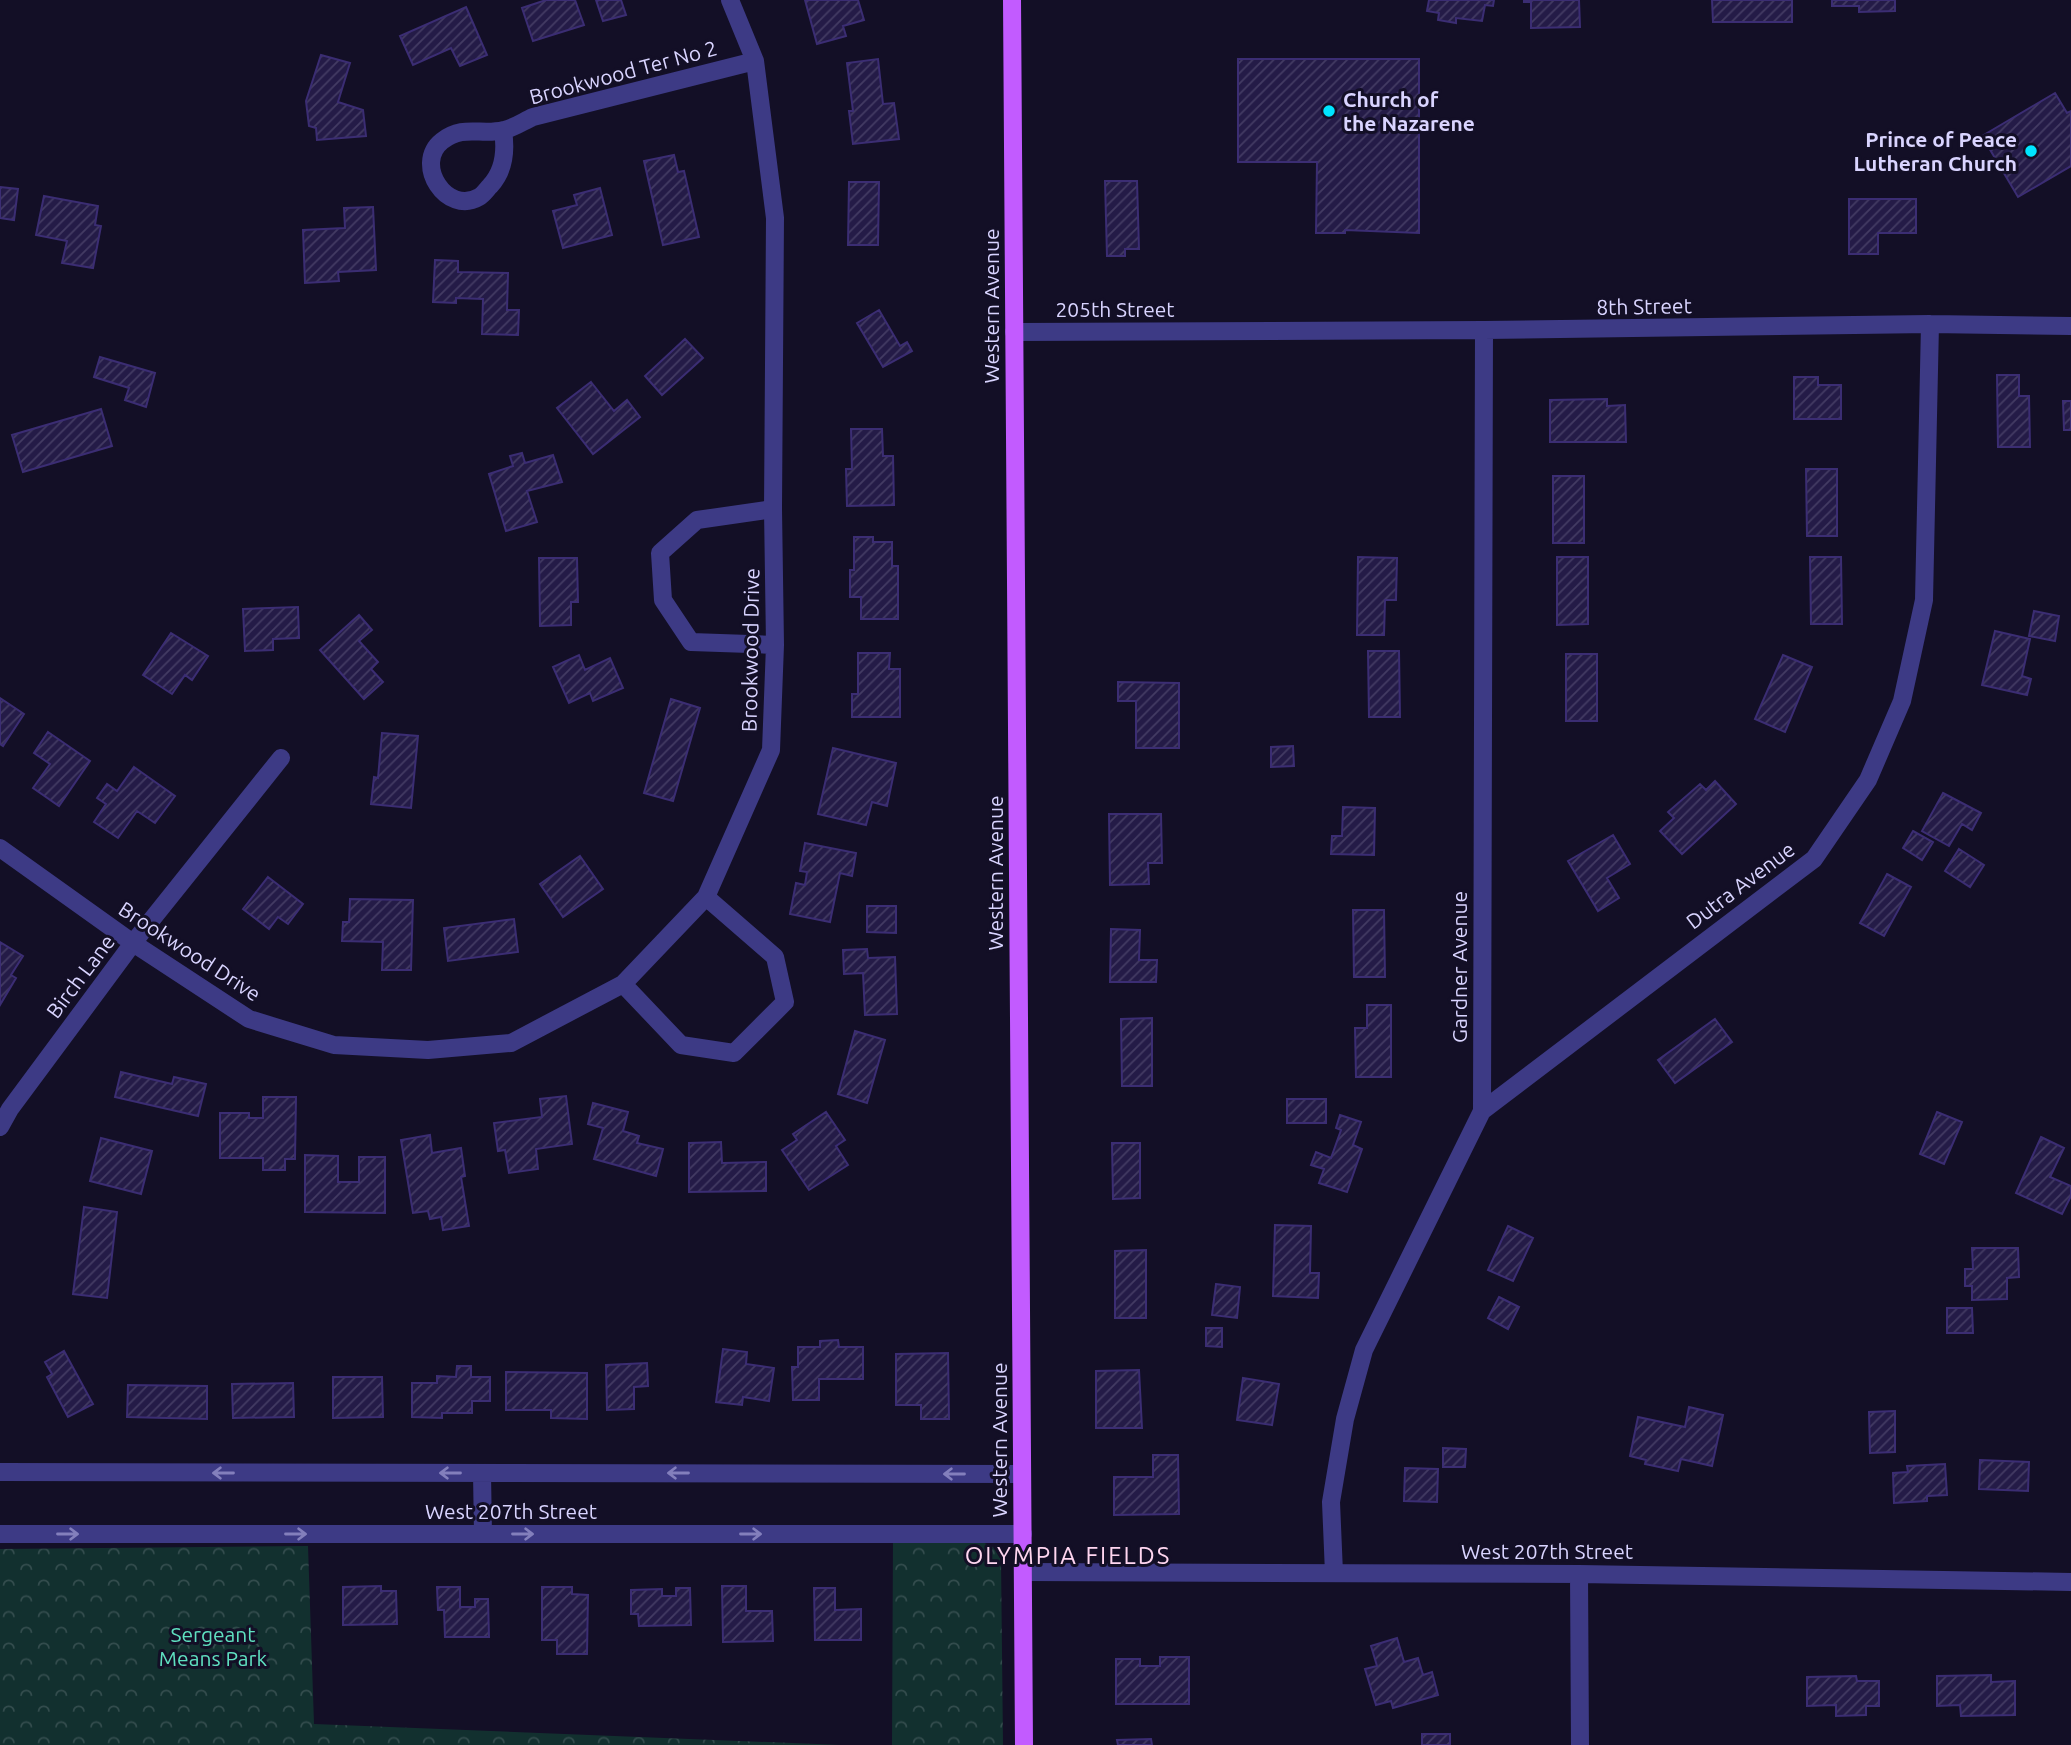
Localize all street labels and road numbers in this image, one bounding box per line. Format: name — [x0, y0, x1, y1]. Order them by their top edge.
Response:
street label: Brookwood Ter No 2 — [526, 35, 720, 109]
street label: Western Avenue — [979, 228, 1003, 384]
street label: 8th Street — [1596, 293, 1692, 319]
street label: 205th Street — [1055, 297, 1175, 321]
street label: Brookwood Drive — [737, 568, 763, 732]
street label: Western Avenue — [983, 795, 1007, 951]
street label: Dutra Avenue — [1681, 836, 1799, 934]
street label: Gardner Avenue — [1447, 891, 1471, 1043]
street label: Brookwood Drive — [115, 896, 265, 1006]
street label: Birch Lane — [41, 930, 119, 1022]
street label: Western Avenue — [987, 1362, 1011, 1518]
street label: West 207th Street — [425, 1499, 597, 1523]
street label: West 207th Street — [1461, 1539, 1633, 1563]

